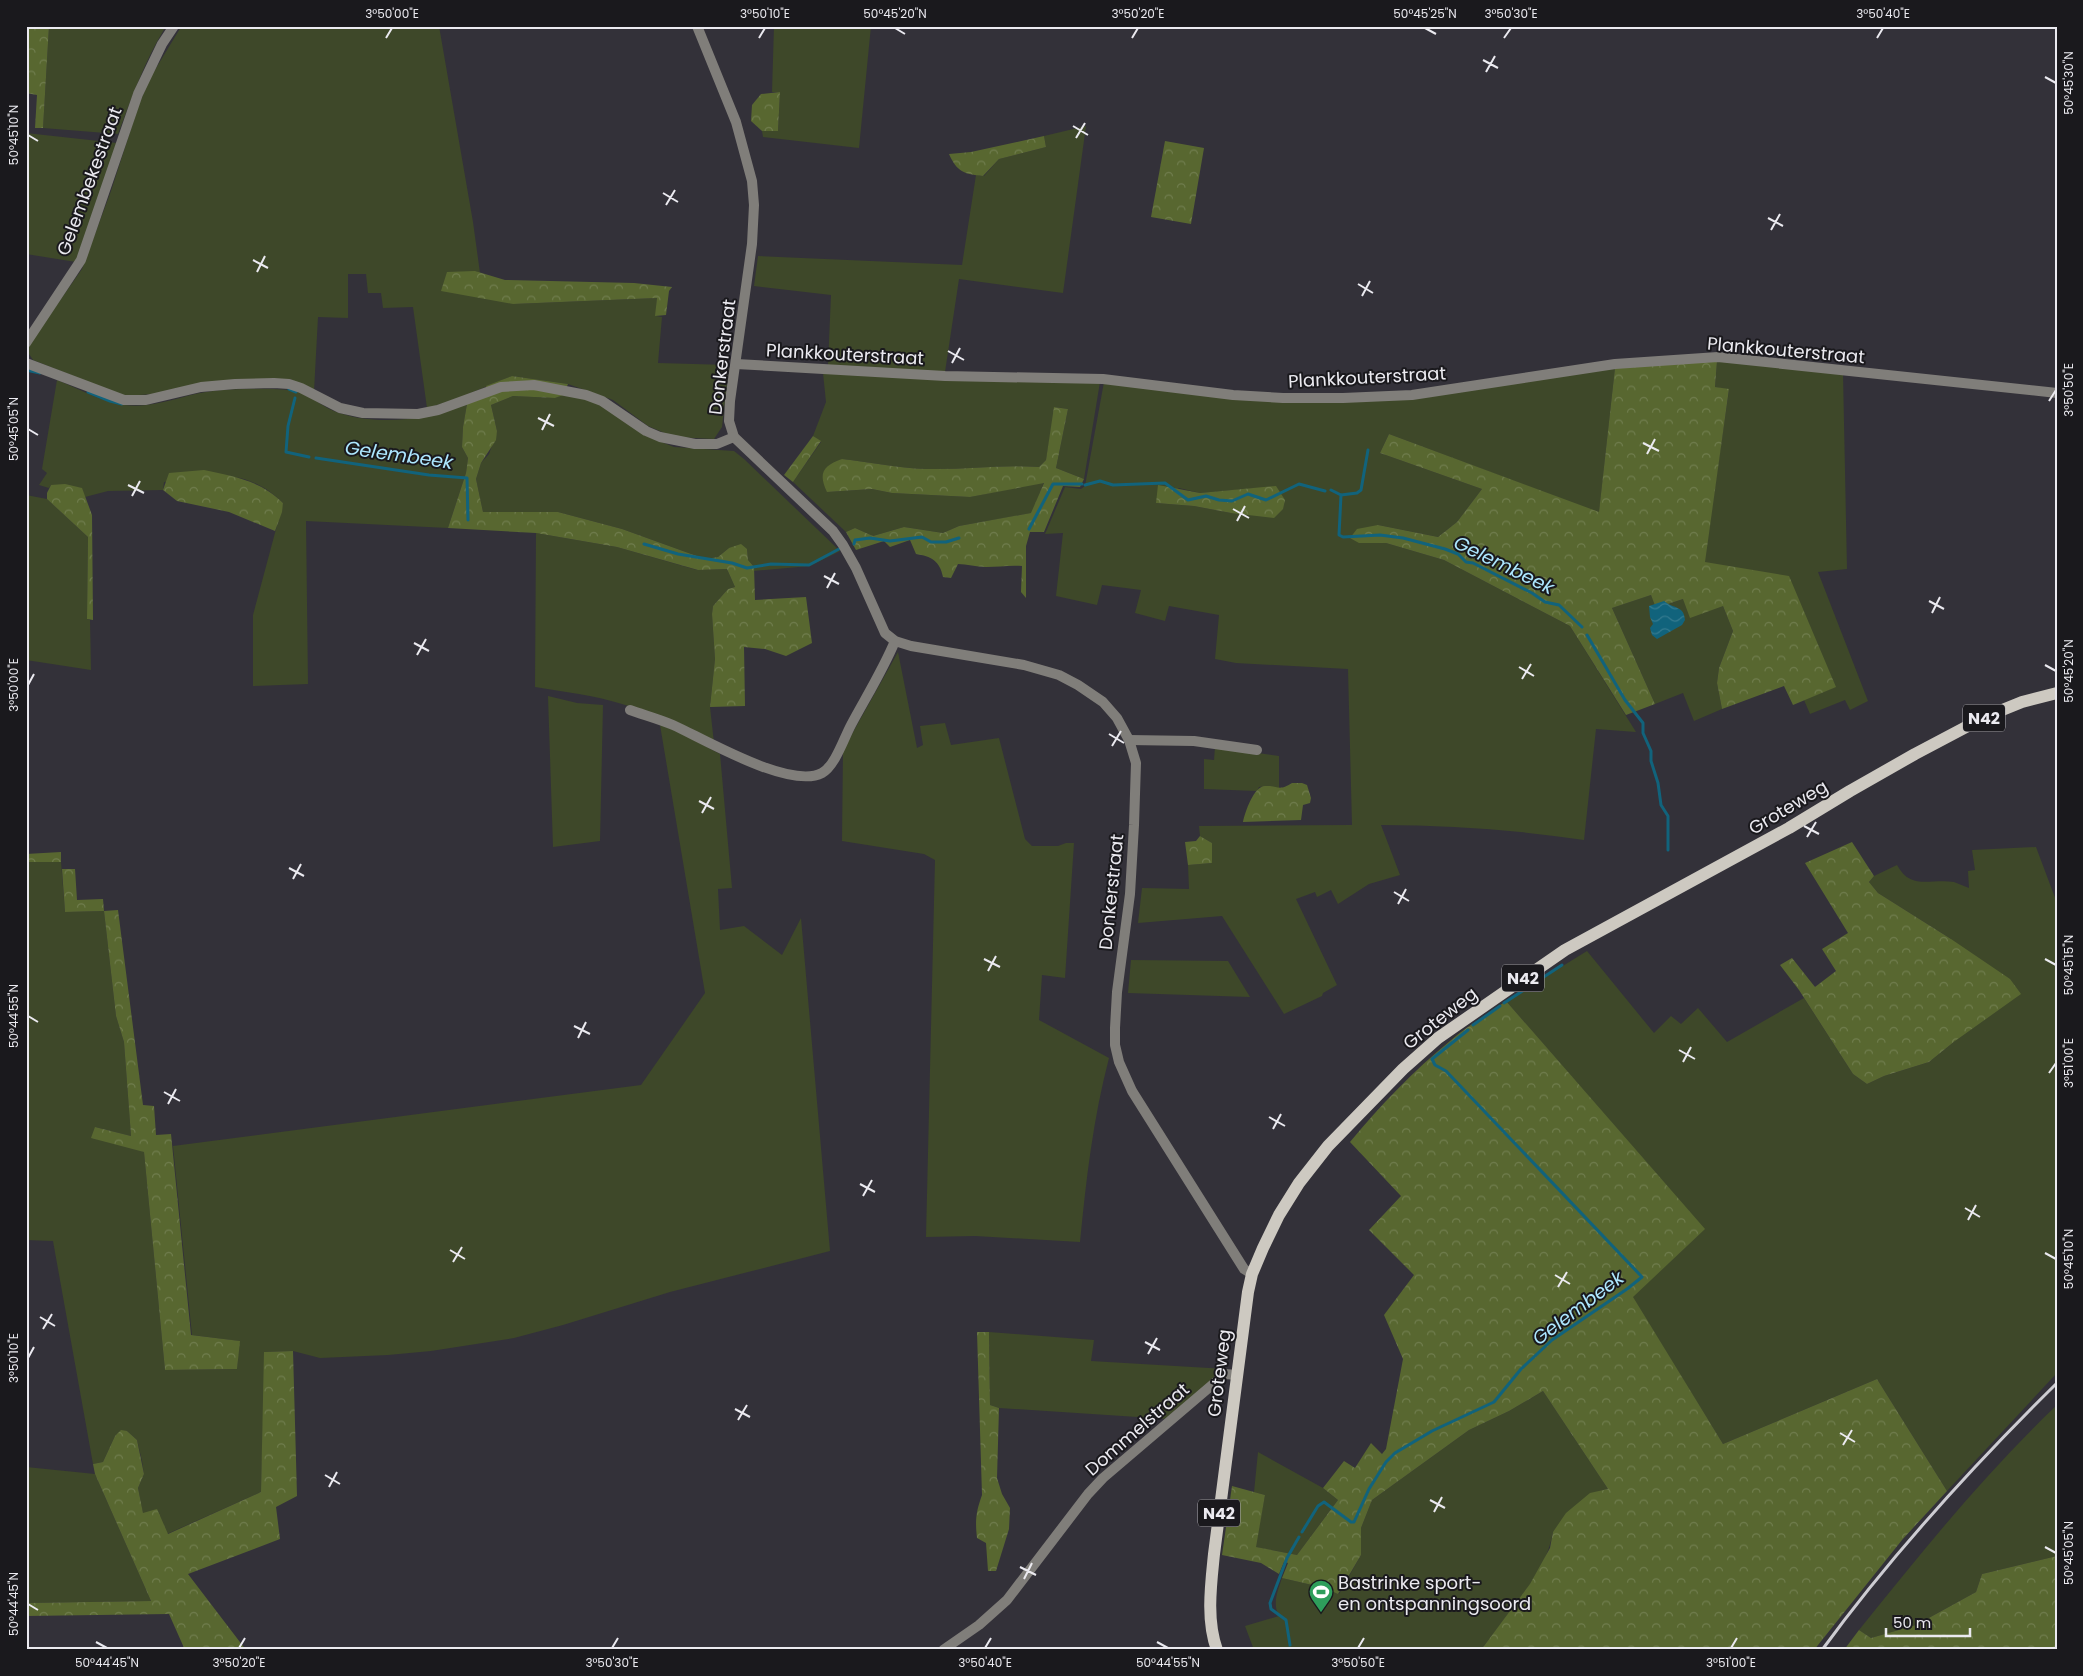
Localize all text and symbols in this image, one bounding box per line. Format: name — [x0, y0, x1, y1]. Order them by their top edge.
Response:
text: 3°50'00"E — [365, 5, 419, 22]
text: 3°50'10"E — [740, 5, 790, 22]
text: 50°45'20"N — [863, 5, 927, 22]
text: 3°50'20"E — [1111, 5, 1165, 22]
text: 50°45'25"N — [1393, 5, 1457, 22]
text: 3°50'30"E — [1484, 5, 1538, 22]
text: 3°50'40"E — [1856, 5, 1910, 22]
text: 50°45'30"N — [2060, 51, 2077, 115]
street label: Gelembekestraat — [50, 103, 128, 259]
text: 50°45'10"N — [5, 105, 22, 165]
street label: Donkerstraat — [702, 298, 742, 416]
street label: Plankkouterstraat — [1706, 331, 1866, 369]
street label: Plankkouterstraat — [765, 337, 925, 371]
street label: Plankkouterstraat — [1287, 360, 1447, 394]
text: 3°50'50"E — [2060, 363, 2077, 417]
text: 50°45'05"N — [5, 397, 22, 461]
water label: Gelembeek — [343, 434, 456, 476]
water label: Gelembeek — [1449, 529, 1560, 602]
text: 50°45'20"N — [2060, 639, 2077, 703]
text: 3°50'00"E — [5, 658, 22, 712]
road number: N42 — [1963, 704, 2005, 731]
street label: Groteweg — [1744, 774, 1832, 840]
street label: Donkerstraat — [1092, 833, 1130, 951]
text: 50°45'15"N — [2060, 935, 2077, 995]
road number: N42 — [1502, 964, 1544, 991]
street label: Groteweg — [1398, 981, 1482, 1055]
text: 50°44'55"N — [5, 984, 22, 1048]
text: 3°51'00"E — [2060, 1038, 2077, 1088]
text: 50°45'10"N — [2060, 1229, 2077, 1289]
water label: Gelembeek — [1526, 1264, 1631, 1352]
street label: Groteweg — [1201, 1328, 1237, 1418]
text: 3°50'10"E — [5, 1333, 22, 1383]
street label: Dommelstraat — [1080, 1377, 1194, 1481]
road number: N42 — [1198, 1500, 1240, 1526]
text: 50°45'05"N — [2060, 1521, 2077, 1585]
place label: Bastrinke sport- en ontspanningsoord — [1338, 1570, 1531, 1616]
text: 50°44'45"N — [5, 1572, 22, 1636]
sports icon: Bastrinke sport- en ontspanningsoord — [1308, 1579, 1334, 1613]
scale bar — [1886, 1606, 1969, 1638]
text: 50 m — [1893, 1612, 1931, 1633]
text: 50°44'45"N — [75, 1654, 139, 1671]
text: 3°50'20"E — [212, 1654, 266, 1671]
text: 3°50'30"E — [585, 1654, 639, 1671]
text: 3°50'40"E — [958, 1654, 1012, 1671]
text: 50°44'55"N — [1136, 1654, 1200, 1671]
text: 3°50'50"E — [1331, 1654, 1385, 1671]
text: 3°51'00"E — [1706, 1654, 1756, 1671]

